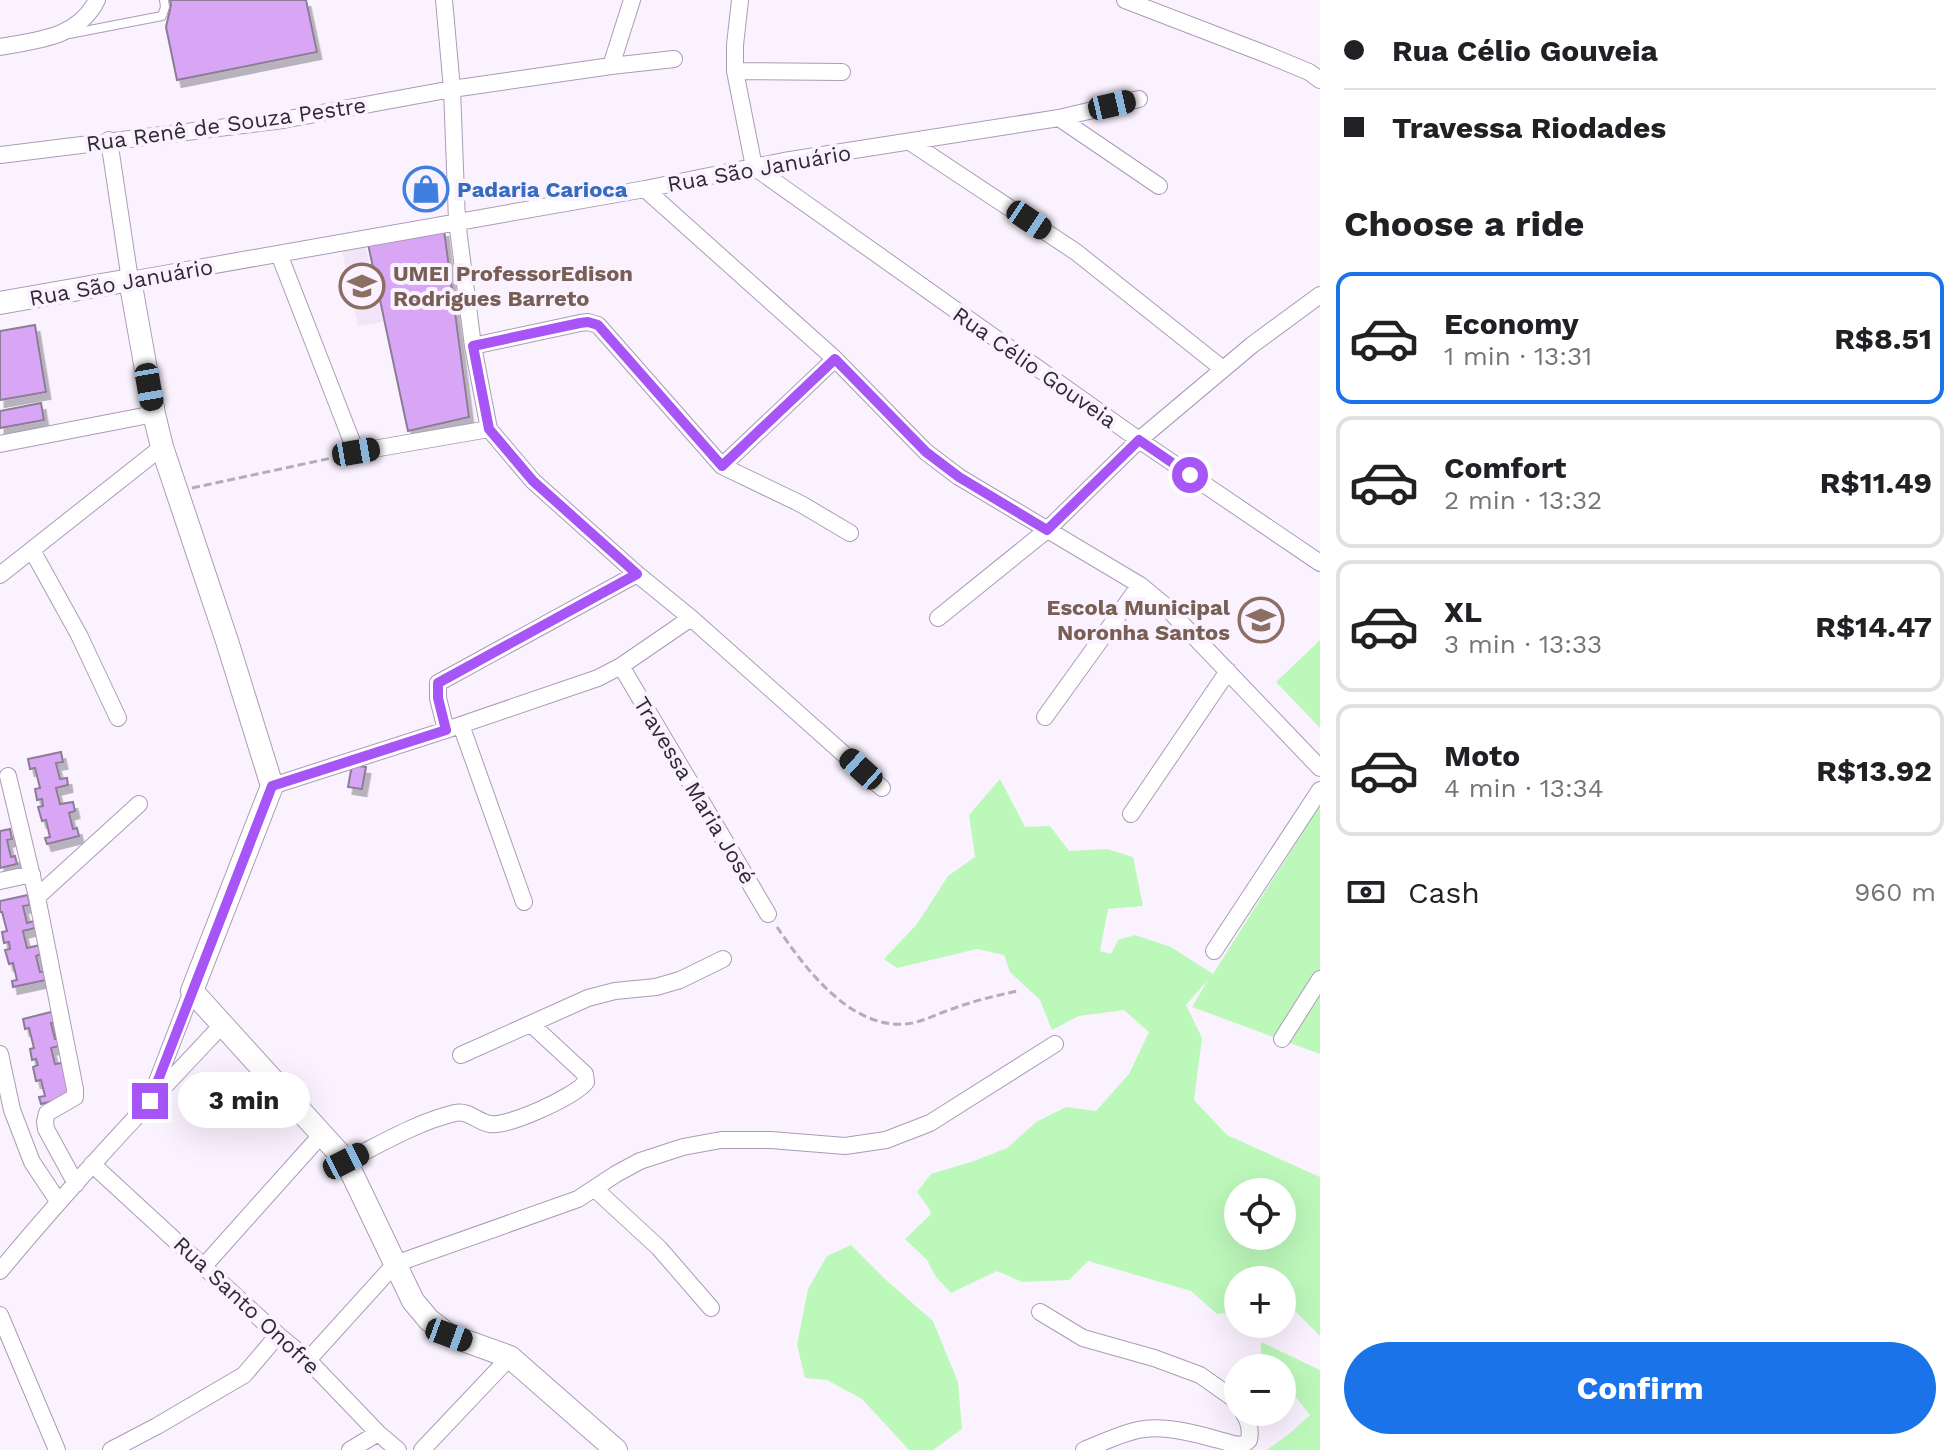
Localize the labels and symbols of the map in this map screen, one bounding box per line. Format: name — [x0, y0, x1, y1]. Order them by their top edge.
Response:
car — [1086, 88, 1138, 122]
street label: Rua Renê de Souza Pestre — [85, 92, 368, 157]
street label: Rua São Januário — [665, 140, 853, 197]
shop icon: Padaria Carioca — [402, 165, 450, 213]
place label: Padaria Carioca — [457, 177, 628, 202]
car — [1002, 197, 1056, 243]
street label: Rua São Januário — [27, 254, 215, 311]
place label: UMEI ProfessorEdison Rodrigues Barreto — [393, 261, 633, 311]
school or university icon: UMEI ProfessorEdison Rodrigues Barreto — [338, 262, 386, 310]
street label: Rua Célio Gouveia — [948, 302, 1121, 433]
car — [133, 361, 165, 413]
car — [330, 436, 382, 468]
route start — [1172, 457, 1208, 493]
place label: Escola Municipal Noronha Santos — [1047, 595, 1231, 645]
school or university icon: Escola Municipal Noronha Santos — [1237, 596, 1285, 644]
street label: Travessa Maria José — [629, 692, 760, 888]
car — [835, 744, 887, 794]
callout: 3 min — [178, 1073, 310, 1129]
route end — [132, 1083, 168, 1119]
car — [319, 1139, 373, 1183]
street label: Rua Santo Onofre — [169, 1231, 325, 1379]
car — [422, 1316, 476, 1354]

